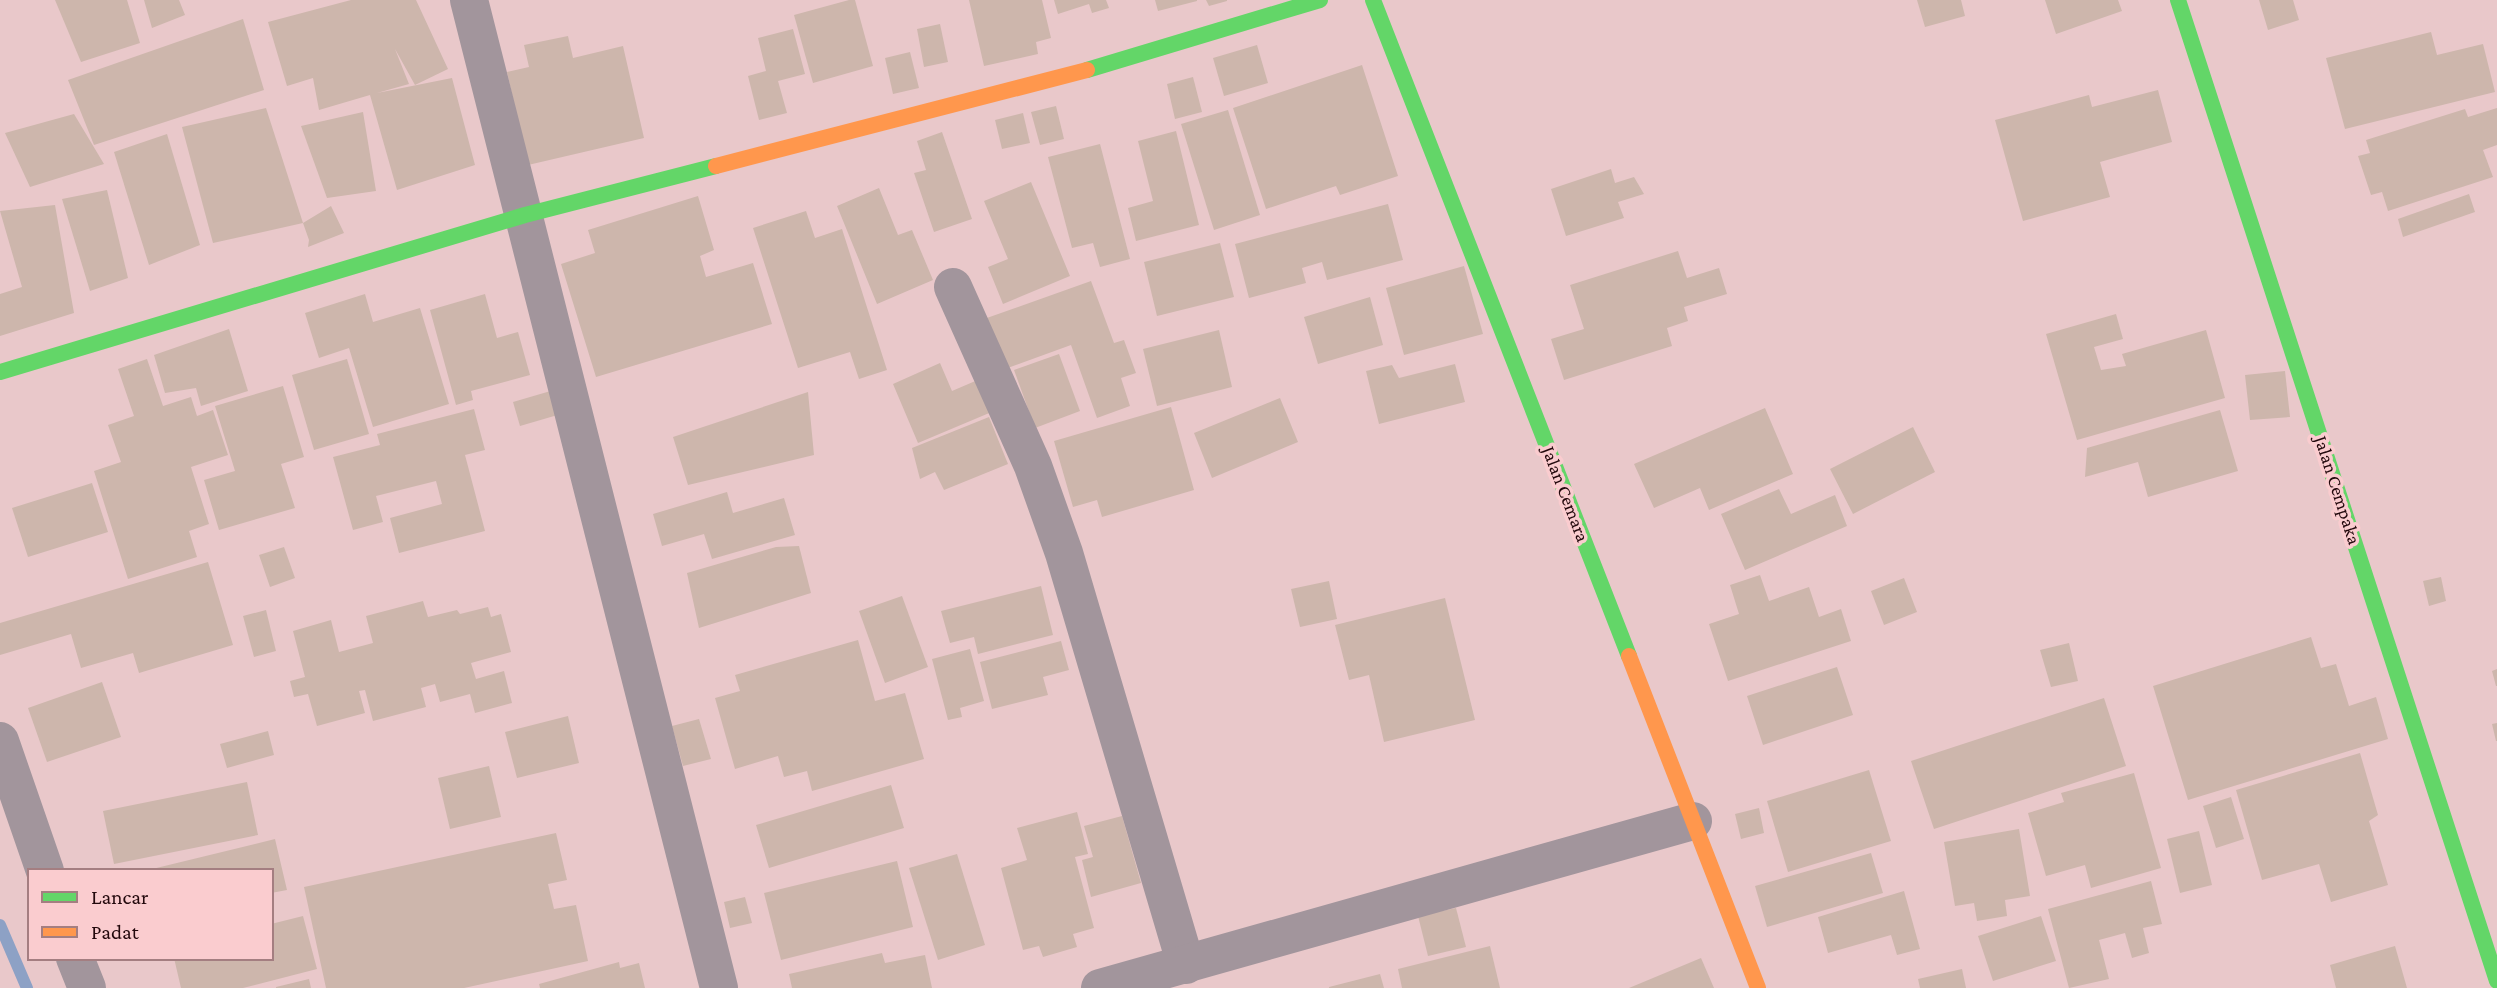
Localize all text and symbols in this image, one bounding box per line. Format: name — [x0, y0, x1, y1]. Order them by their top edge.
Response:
street label: Jalan Cempaka — [2310, 431, 2366, 547]
street label: Jalan Cemara — [1537, 441, 1594, 545]
legend — [28, 869, 273, 960]
text: Lancar — [91, 885, 149, 909]
text: Padat — [91, 920, 140, 944]

